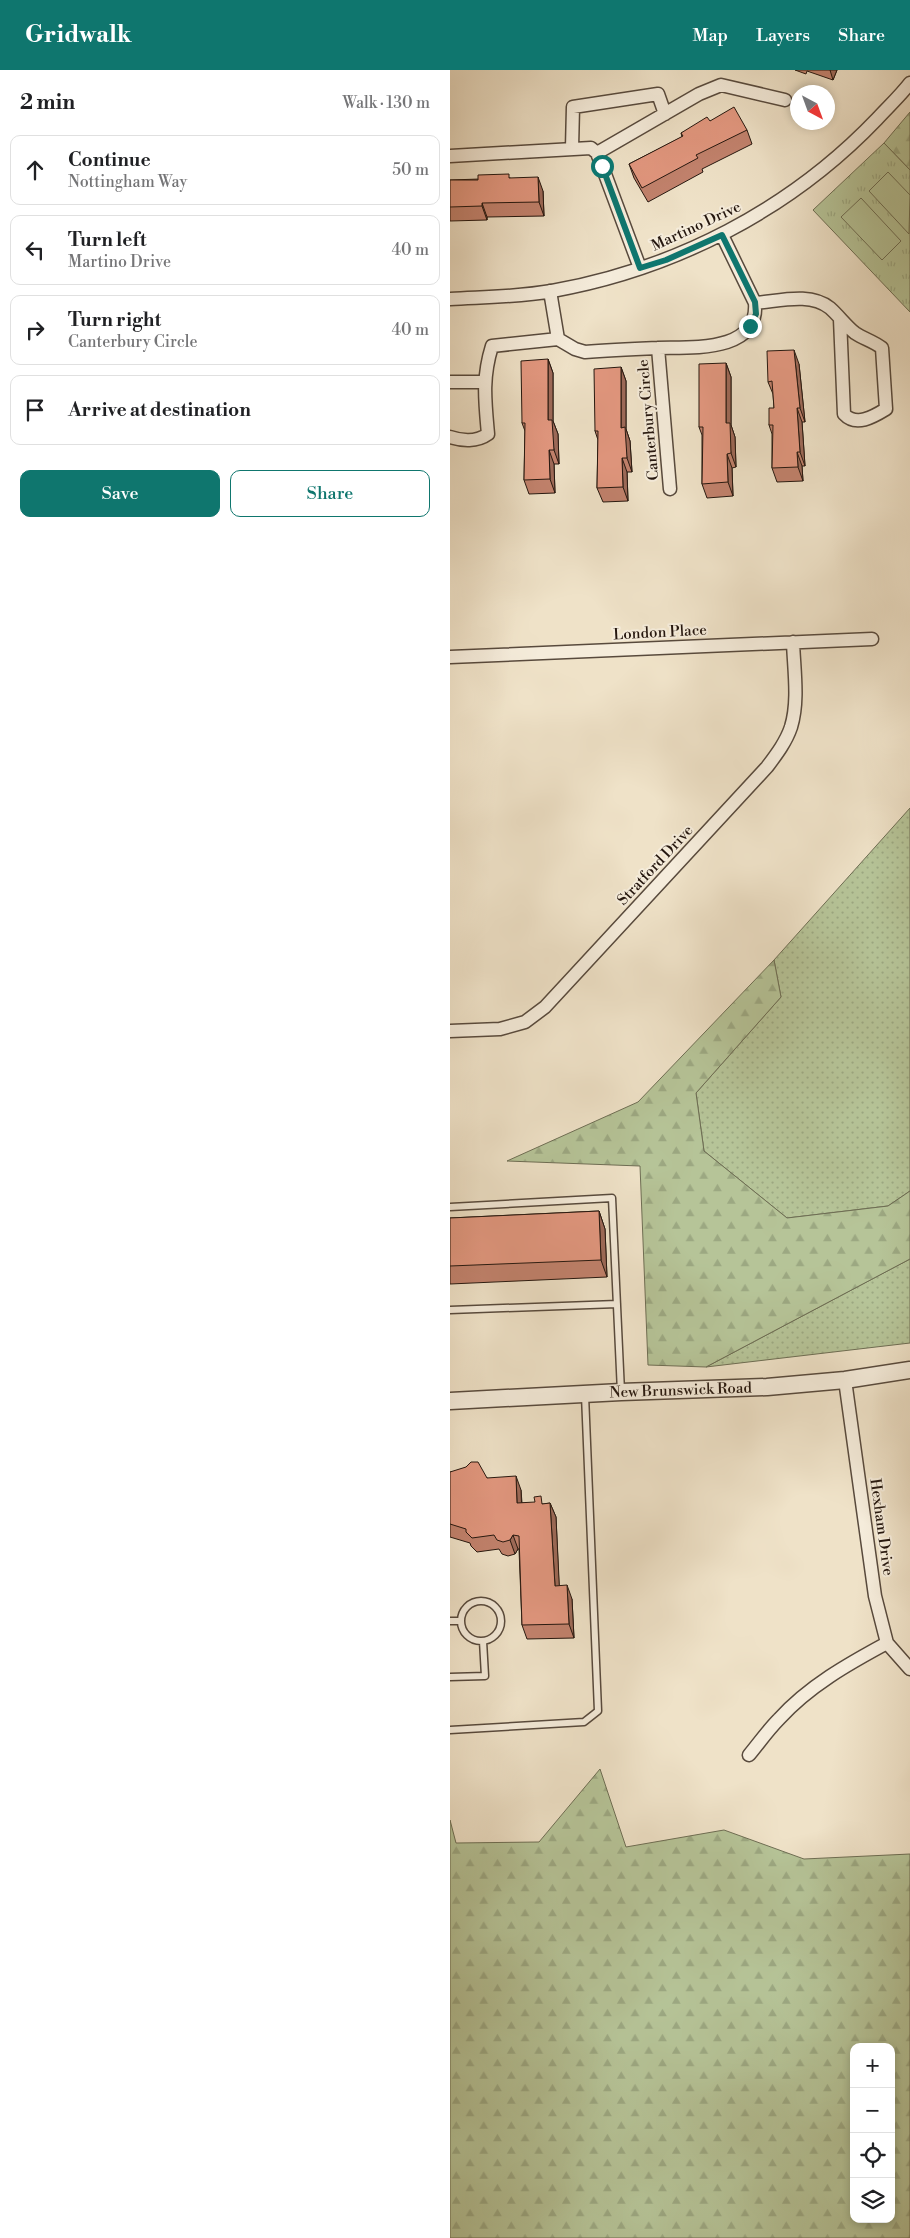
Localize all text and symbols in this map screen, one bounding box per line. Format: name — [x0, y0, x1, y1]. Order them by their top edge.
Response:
text: Gridwalk — [25, 20, 132, 50]
text: Map — [693, 24, 728, 47]
text: Layers — [756, 24, 810, 47]
text: Share — [838, 24, 885, 47]
north arrow — [790, 85, 835, 130]
text: 2 min — [20, 90, 75, 116]
text: Walk · 130 m — [342, 93, 430, 113]
text: Continue — [68, 148, 151, 172]
route start — [591, 155, 614, 178]
icon: ahead — [21, 156, 49, 184]
text: 50 m — [392, 160, 429, 180]
text: Nottingham Way — [68, 172, 187, 192]
street label: Martino Drive — [648, 197, 744, 255]
text: Turn left — [68, 228, 147, 252]
icon: left — [21, 236, 49, 264]
text: 40 m — [392, 240, 429, 260]
text: Martino Drive — [68, 252, 171, 272]
text: Turn right — [68, 308, 161, 332]
route end — [739, 315, 762, 338]
icon: right — [21, 316, 49, 344]
text: 40 m — [392, 320, 429, 340]
text: Canterbury Circle — [68, 332, 198, 352]
street label: Canterbury Circle — [634, 359, 663, 481]
icon: arrive — [21, 396, 49, 424]
text: Arrive at destination — [68, 398, 251, 422]
button: Save — [20, 470, 220, 517]
button: Share — [230, 470, 430, 517]
street label: London Place — [613, 621, 707, 644]
street label: Stratford Drive — [613, 821, 697, 909]
street label: New Brunswick Road — [609, 1379, 753, 1403]
street label: Hexham Drive — [865, 1477, 898, 1577]
map controls — [850, 2043, 895, 2223]
button: + — [850, 2043, 895, 2088]
button: − — [850, 2088, 895, 2133]
button: locate — [850, 2133, 895, 2178]
button: layers — [850, 2178, 895, 2223]

